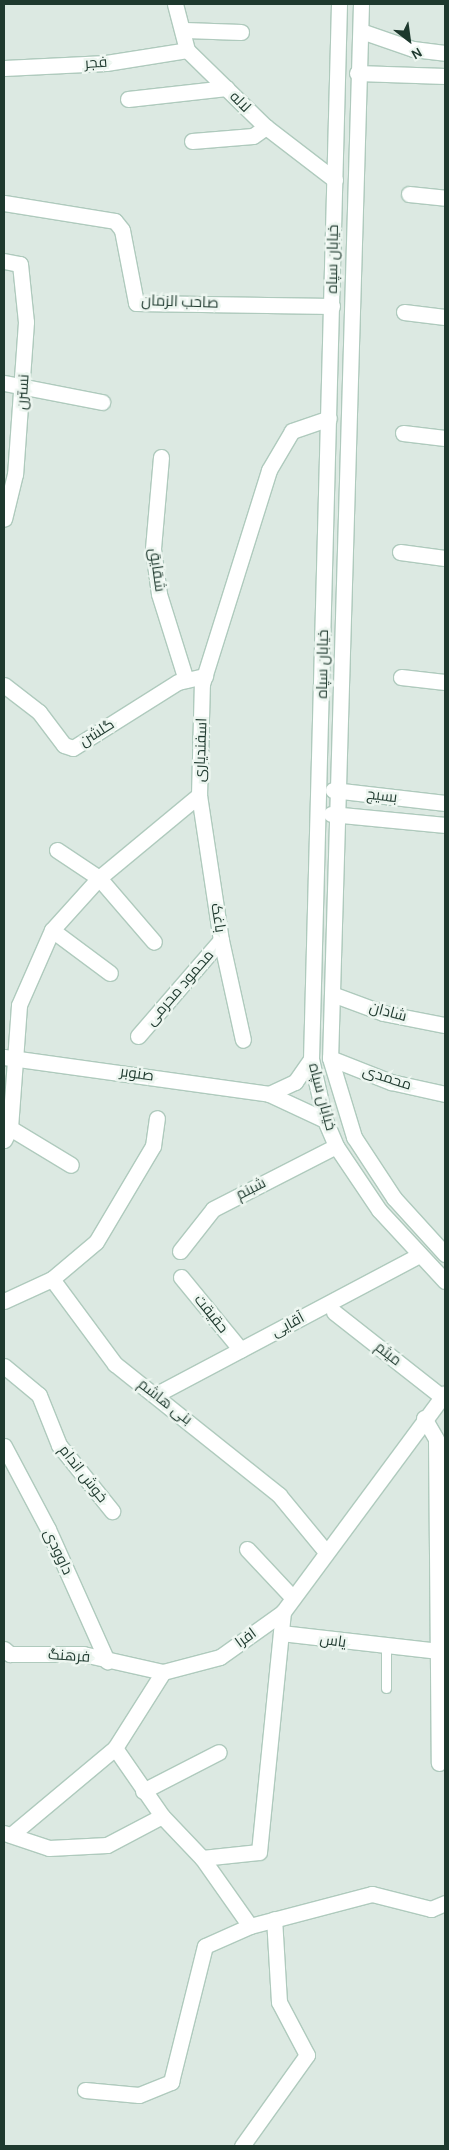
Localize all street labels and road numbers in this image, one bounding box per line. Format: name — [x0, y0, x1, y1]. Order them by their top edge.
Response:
street label: فجر — [84, 53, 108, 73]
street label: لاله — [226, 88, 254, 116]
street label: خیابان سپاه — [323, 224, 343, 294]
street label: صاحب الزمان — [141, 292, 219, 312]
street label: نسترن — [13, 374, 33, 410]
street label: شقایق — [145, 547, 169, 593]
street label: خیابان سپاه — [313, 629, 333, 699]
street label: گلشن — [76, 715, 118, 751]
street label: اسفندیاری — [191, 718, 211, 782]
street label: بسیج — [366, 785, 398, 807]
street label: باغک — [207, 902, 229, 934]
street label: محمود محرمی — [142, 946, 218, 1030]
street label: شادان — [367, 998, 409, 1026]
street label: خیابان سپاه — [304, 1061, 340, 1133]
street label: محمدی — [360, 1062, 414, 1094]
street label: صنوبر — [119, 1063, 155, 1085]
street label: شبنم — [233, 1174, 269, 1204]
street label: حقیقت — [190, 1291, 232, 1337]
street label: آقایی — [268, 1309, 308, 1341]
street label: میثم — [371, 1338, 405, 1370]
street label: بنی هاشم — [134, 1375, 196, 1429]
street label: خوش اندام — [55, 1442, 111, 1506]
street label: داوودی — [40, 1526, 76, 1578]
street label: افرا — [232, 1624, 260, 1652]
street label: یاس — [319, 1630, 347, 1652]
street label: فرهنگ — [47, 1646, 91, 1666]

